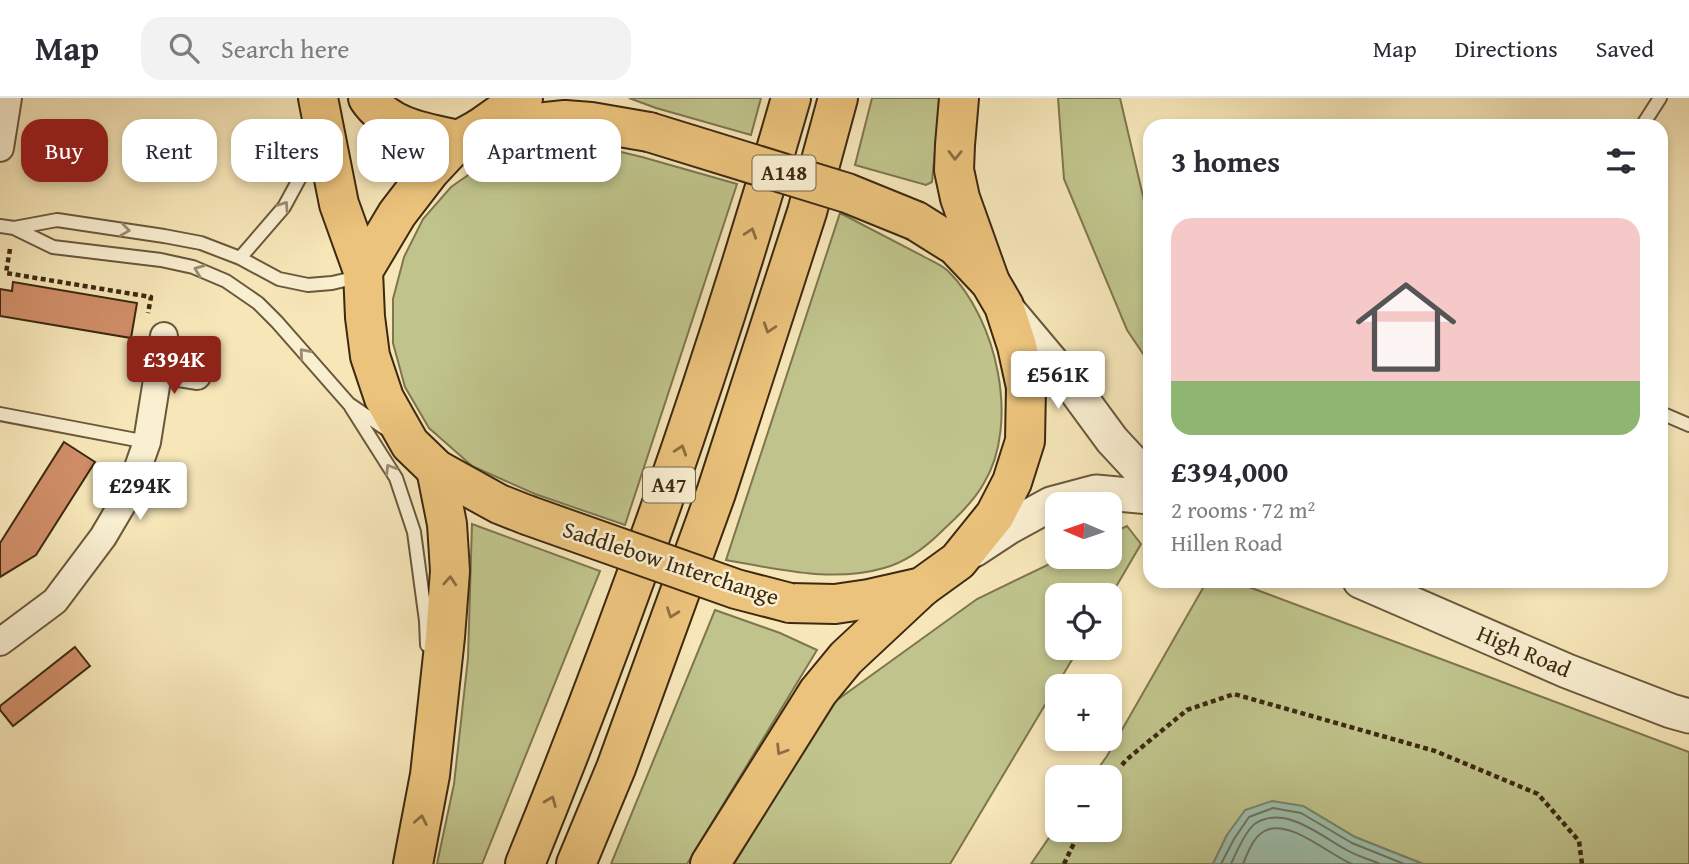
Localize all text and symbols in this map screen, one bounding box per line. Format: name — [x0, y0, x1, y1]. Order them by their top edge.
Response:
search box — [141, 17, 631, 80]
text: Map — [35, 24, 99, 72]
icon: search — [165, 29, 203, 67]
text: Search here — [221, 29, 349, 68]
text: Map — [1373, 31, 1417, 66]
text: Directions — [1455, 31, 1558, 66]
text: Saved — [1596, 31, 1654, 66]
chip: Buy — [21, 119, 108, 182]
chip: Rent — [122, 119, 217, 182]
chip: Filters — [231, 119, 343, 182]
chip: New — [357, 119, 449, 182]
chip: Apartment — [463, 119, 621, 182]
text: 3 homes — [1171, 139, 1280, 183]
icon: filters — [1602, 142, 1640, 180]
one-way arrow — [947, 149, 962, 160]
road number: A148 — [752, 155, 816, 190]
one-way arrow — [275, 201, 288, 214]
one-way arrow — [119, 222, 130, 237]
one-way arrow — [743, 228, 757, 240]
one-way arrow — [193, 264, 205, 278]
icon: home — [1343, 264, 1469, 390]
one-way arrow — [763, 321, 777, 333]
pin: £394K — [125, 336, 223, 396]
text: £394K — [143, 342, 205, 375]
one-way arrow — [300, 348, 312, 361]
pin: £561K — [1009, 352, 1107, 411]
text: £561K — [1027, 357, 1089, 390]
one-way arrow — [673, 444, 687, 456]
text: £394,000 — [1171, 449, 1288, 493]
pin: £294K — [91, 462, 189, 522]
one-way arrow — [385, 463, 398, 476]
text: £294K — [109, 468, 171, 501]
road number: A47 — [643, 468, 695, 502]
north arrow — [1045, 492, 1122, 569]
map controls — [1045, 492, 1122, 842]
text: 2 rooms · 72 m² — [1171, 493, 1315, 526]
street label: Saddlebow Interchange — [559, 512, 783, 613]
text: Hillen Road — [1171, 526, 1283, 559]
one-way arrow — [442, 575, 457, 586]
button: locate — [1045, 583, 1122, 660]
one-way arrow — [666, 606, 680, 618]
street label: High Road — [1472, 616, 1577, 685]
button: + — [1045, 674, 1122, 751]
one-way arrow — [777, 742, 790, 755]
button: − — [1045, 765, 1122, 842]
one-way arrow — [542, 795, 556, 807]
one-way arrow — [413, 814, 428, 826]

